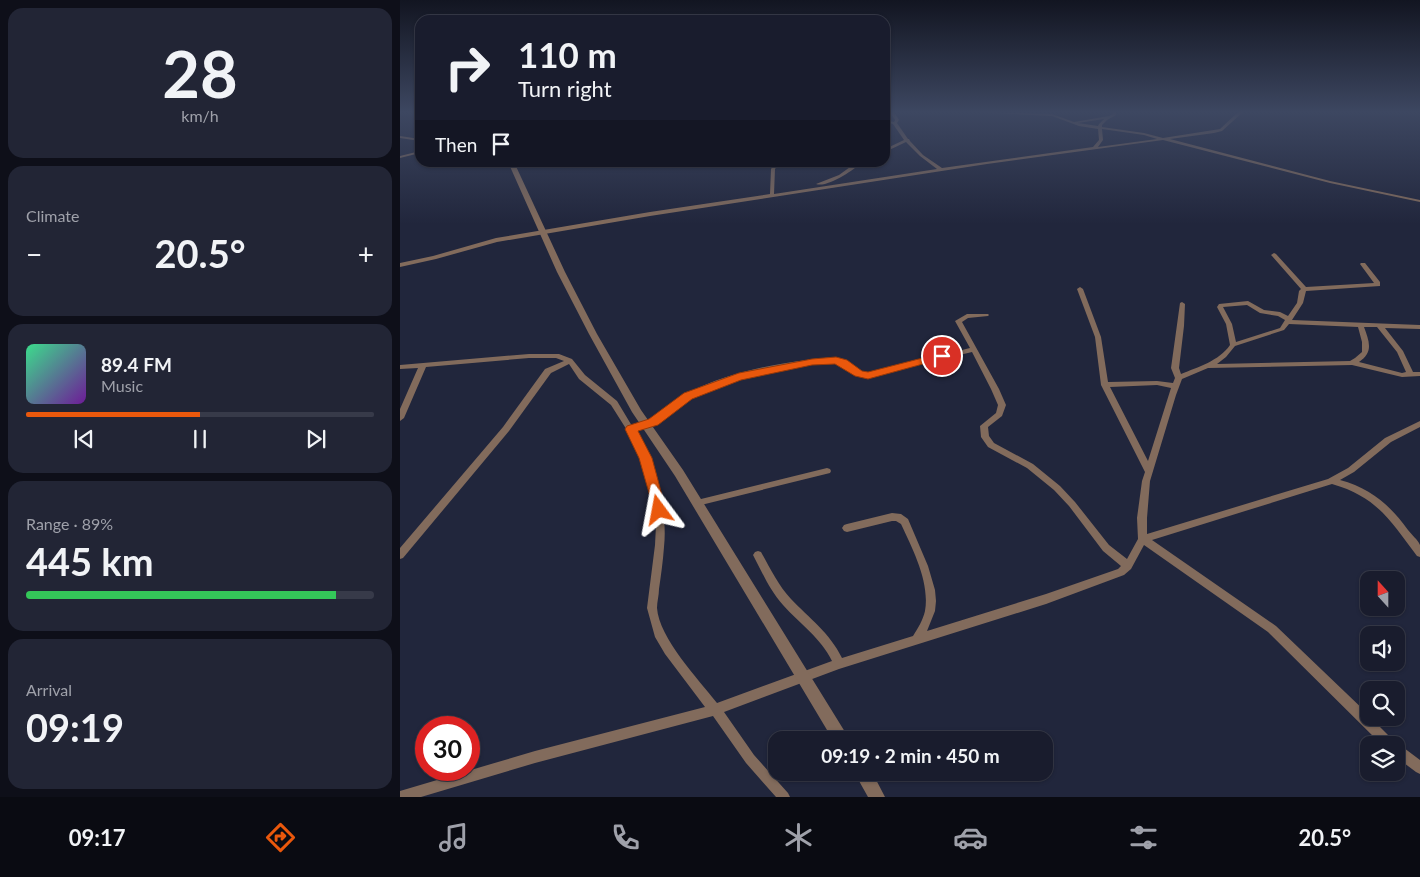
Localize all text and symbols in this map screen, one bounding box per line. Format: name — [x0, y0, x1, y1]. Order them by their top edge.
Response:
text: 110 m — [518, 33, 617, 75]
text: 28 — [162, 34, 238, 112]
icon: right — [435, 35, 500, 100]
text: Turn right — [518, 75, 612, 102]
text: km/h — [181, 106, 219, 125]
icon: arrive — [487, 130, 515, 158]
text: Then — [435, 133, 477, 156]
text: Climate — [26, 206, 79, 225]
text: 20.5° — [155, 230, 245, 276]
text: − — [26, 237, 42, 271]
text: + — [358, 237, 374, 271]
pin — [921, 335, 963, 377]
icon: arrive — [928, 342, 956, 370]
text: 89.4 FM — [101, 353, 172, 376]
text: Music — [101, 376, 143, 395]
icon: previous — [70, 425, 98, 453]
icon: pause — [186, 425, 214, 453]
icon: next — [302, 425, 330, 453]
position arrow — [632, 483, 684, 535]
text: Range · 89% — [26, 514, 113, 533]
text: 445 km — [26, 538, 154, 584]
north arrow — [1360, 571, 1405, 616]
map controls — [1360, 571, 1405, 781]
button: sound — [1360, 626, 1405, 671]
text: Arrival — [26, 680, 72, 699]
button: search — [1360, 681, 1405, 726]
text: 09:19 — [26, 704, 124, 750]
speed limit sign: 30 — [415, 716, 480, 781]
button: layers — [1360, 736, 1405, 781]
text: 09:19 · 2 min · 450 m — [821, 744, 1000, 767]
icon: directions — [263, 820, 298, 855]
icon: music — [436, 820, 471, 855]
icon: phone — [608, 820, 643, 855]
icon: climate — [781, 820, 816, 855]
icon: car — [953, 820, 988, 855]
icon: filters — [1126, 820, 1161, 855]
text: 09:17 — [69, 824, 126, 851]
text: 20.5° — [1299, 824, 1351, 851]

